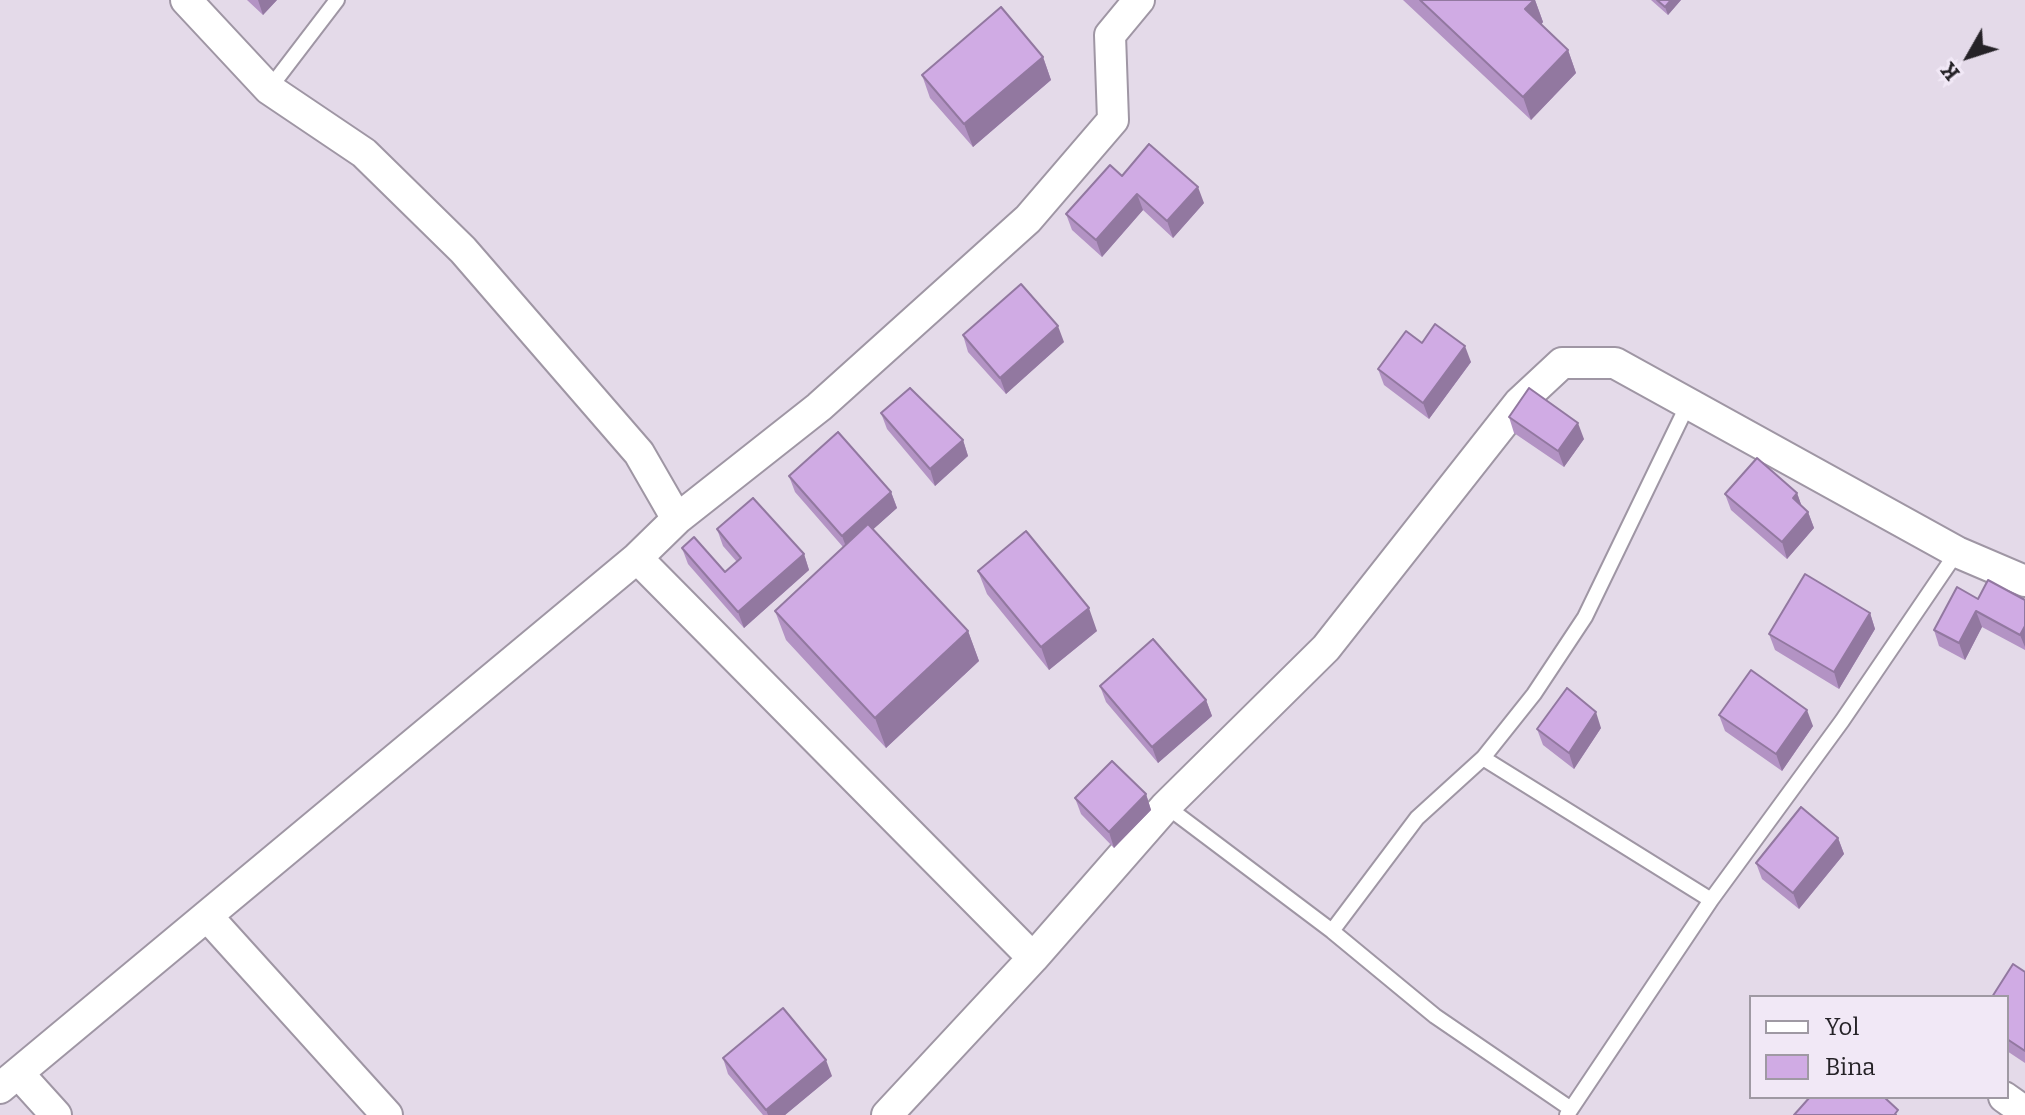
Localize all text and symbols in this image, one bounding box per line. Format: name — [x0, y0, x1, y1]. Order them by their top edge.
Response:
north arrow — [1929, 16, 2009, 96]
text: K — [1935, 57, 1965, 86]
legend — [1749, 995, 2009, 1099]
text: Yol — [1825, 1013, 1859, 1041]
text: Bina — [1825, 1053, 1875, 1081]

